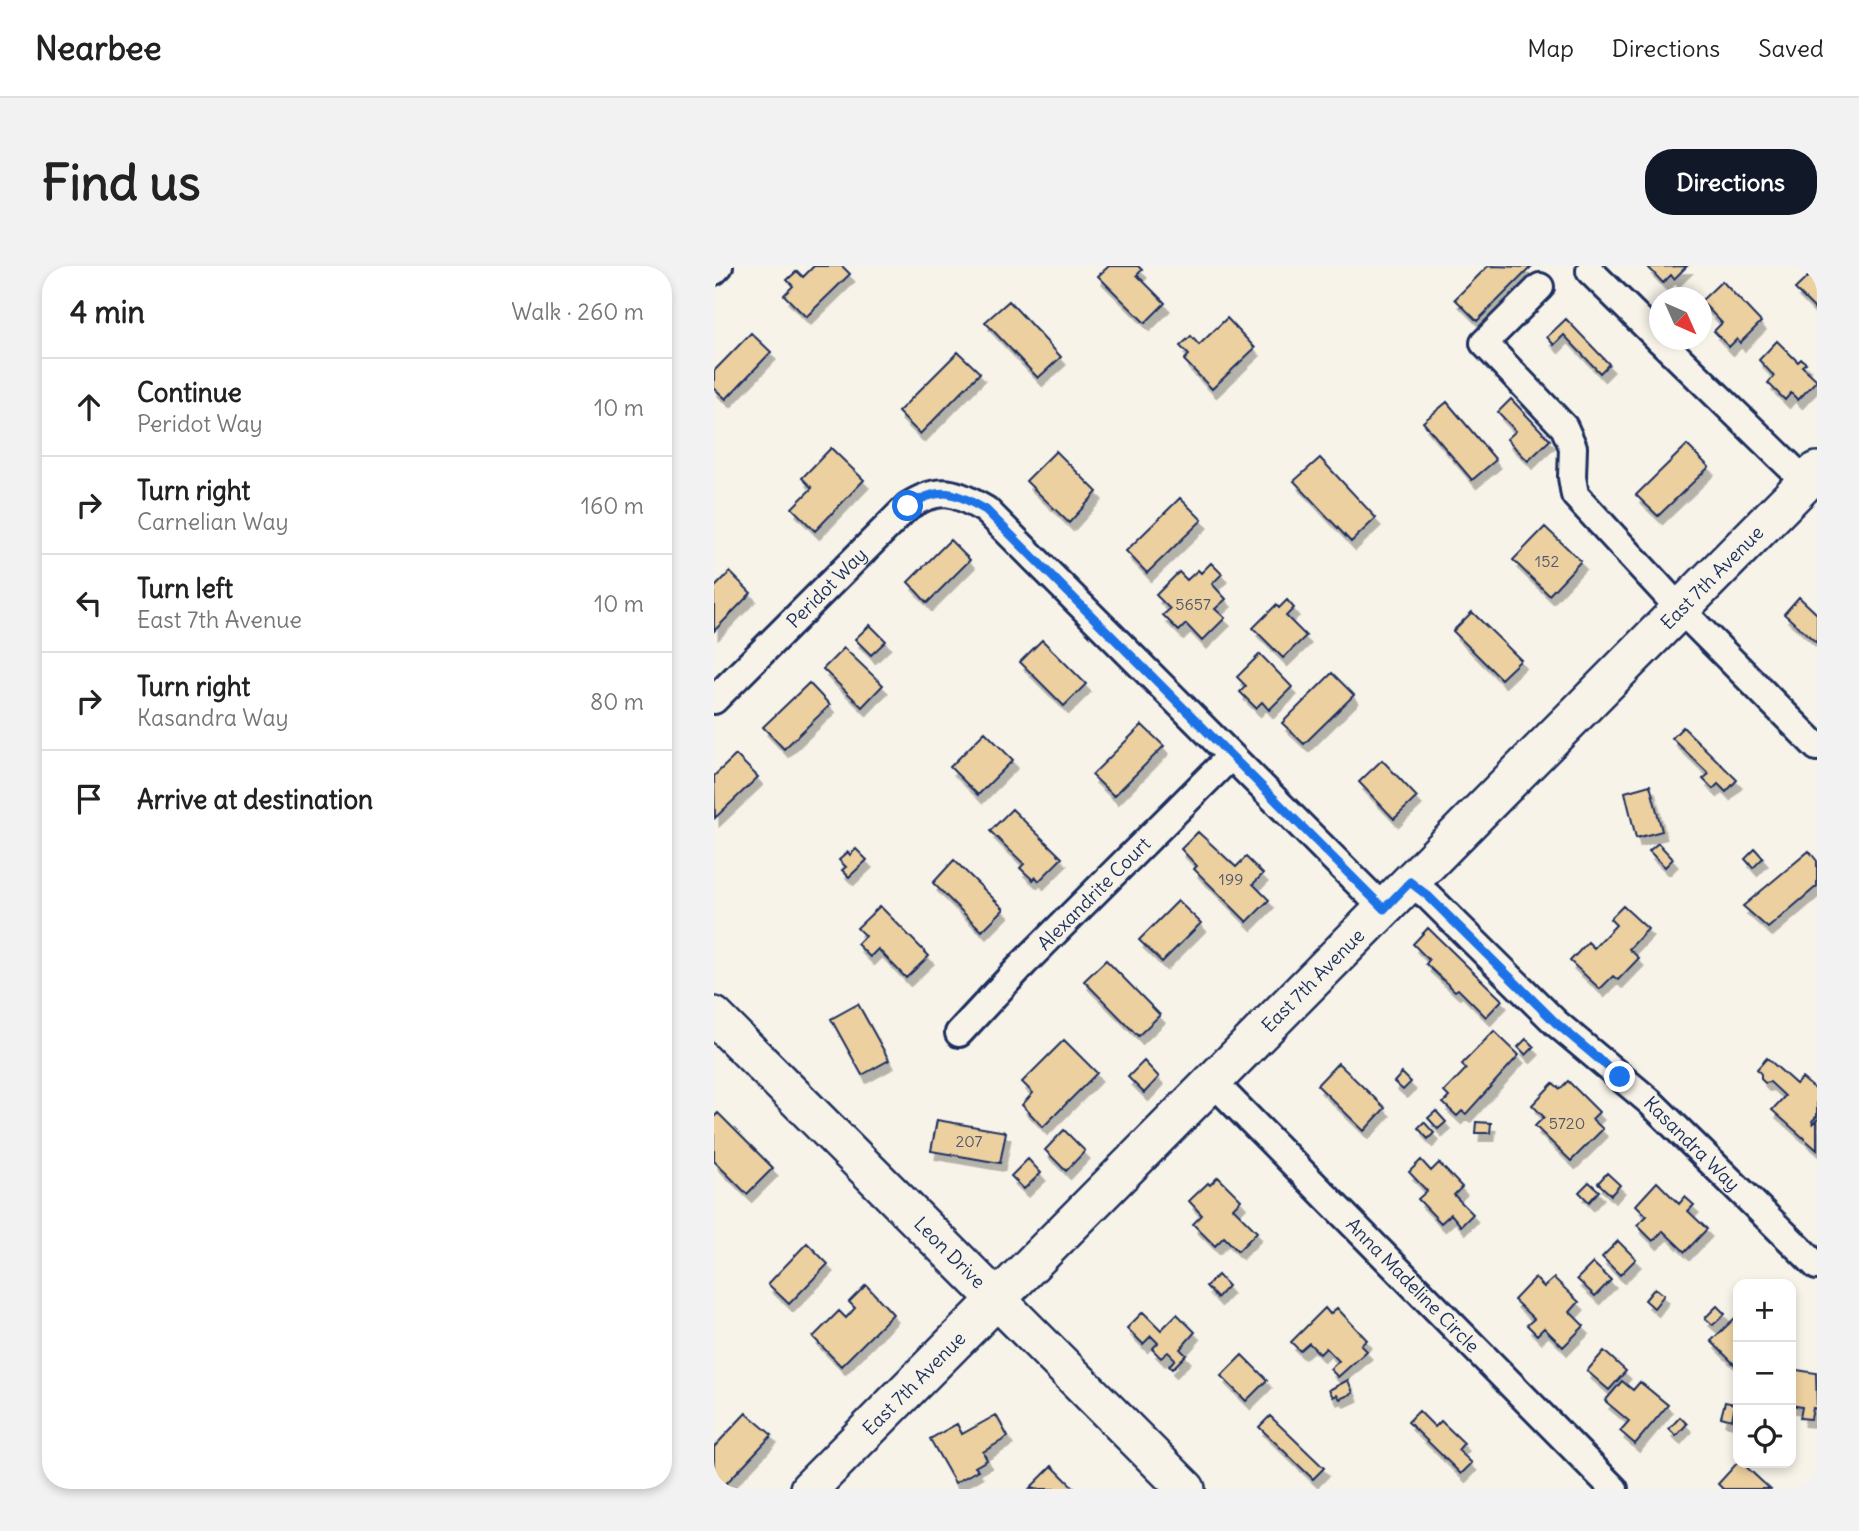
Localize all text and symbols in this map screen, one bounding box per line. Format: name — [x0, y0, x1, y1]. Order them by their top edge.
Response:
text: Nearbee — [35, 27, 161, 69]
text: Map — [1527, 33, 1574, 63]
text: Directions — [1612, 33, 1720, 63]
text: Saved — [1758, 33, 1824, 63]
button: Directions — [1645, 149, 1817, 215]
text: Find us — [42, 152, 200, 213]
north arrow — [1649, 287, 1712, 350]
text: 4 min — [70, 293, 145, 331]
text: Walk · 260 m — [511, 297, 644, 326]
text: Continue — [137, 376, 242, 409]
icon: ahead — [70, 388, 108, 426]
text: 10 m — [594, 393, 644, 422]
text: Peridot Way — [137, 409, 263, 438]
text: Turn right — [137, 474, 250, 507]
icon: right — [70, 486, 108, 524]
route start — [892, 490, 923, 521]
text: 160 m — [581, 491, 644, 520]
text: Carnelian Way — [137, 507, 289, 536]
street label: East 7th Avenue — [1655, 520, 1768, 634]
street label: Peridot Way — [781, 542, 872, 633]
house number: 152 — [1535, 551, 1559, 571]
text: Turn left — [137, 572, 233, 605]
icon: left — [70, 584, 108, 622]
text: 10 m — [594, 589, 644, 618]
house number: 5657 — [1175, 594, 1211, 614]
text: East 7th Avenue — [137, 605, 302, 634]
text: Turn right — [137, 670, 250, 703]
icon: right — [70, 682, 108, 720]
text: 80 m — [590, 687, 644, 716]
text: Kasandra Way — [137, 703, 289, 732]
icon: arrive — [70, 780, 108, 818]
text: Arrive at destination — [137, 783, 373, 816]
street label: Alexandrite Court — [1032, 832, 1155, 955]
house number: 199 — [1219, 869, 1243, 889]
street label: East 7th Avenue — [1256, 923, 1369, 1037]
route end — [1604, 1061, 1635, 1092]
street label: Kasandra Way — [1639, 1091, 1745, 1196]
house number: 5720 — [1549, 1113, 1585, 1133]
house number: 207 — [956, 1131, 983, 1151]
street label: Leon Drive — [909, 1212, 991, 1293]
street label: Anna Madeline Circle — [1341, 1213, 1485, 1358]
map controls — [1733, 1279, 1796, 1468]
button: + — [1733, 1279, 1796, 1342]
street label: East 7th Avenue — [857, 1326, 970, 1440]
button: − — [1733, 1342, 1796, 1405]
button: locate — [1733, 1405, 1796, 1468]

